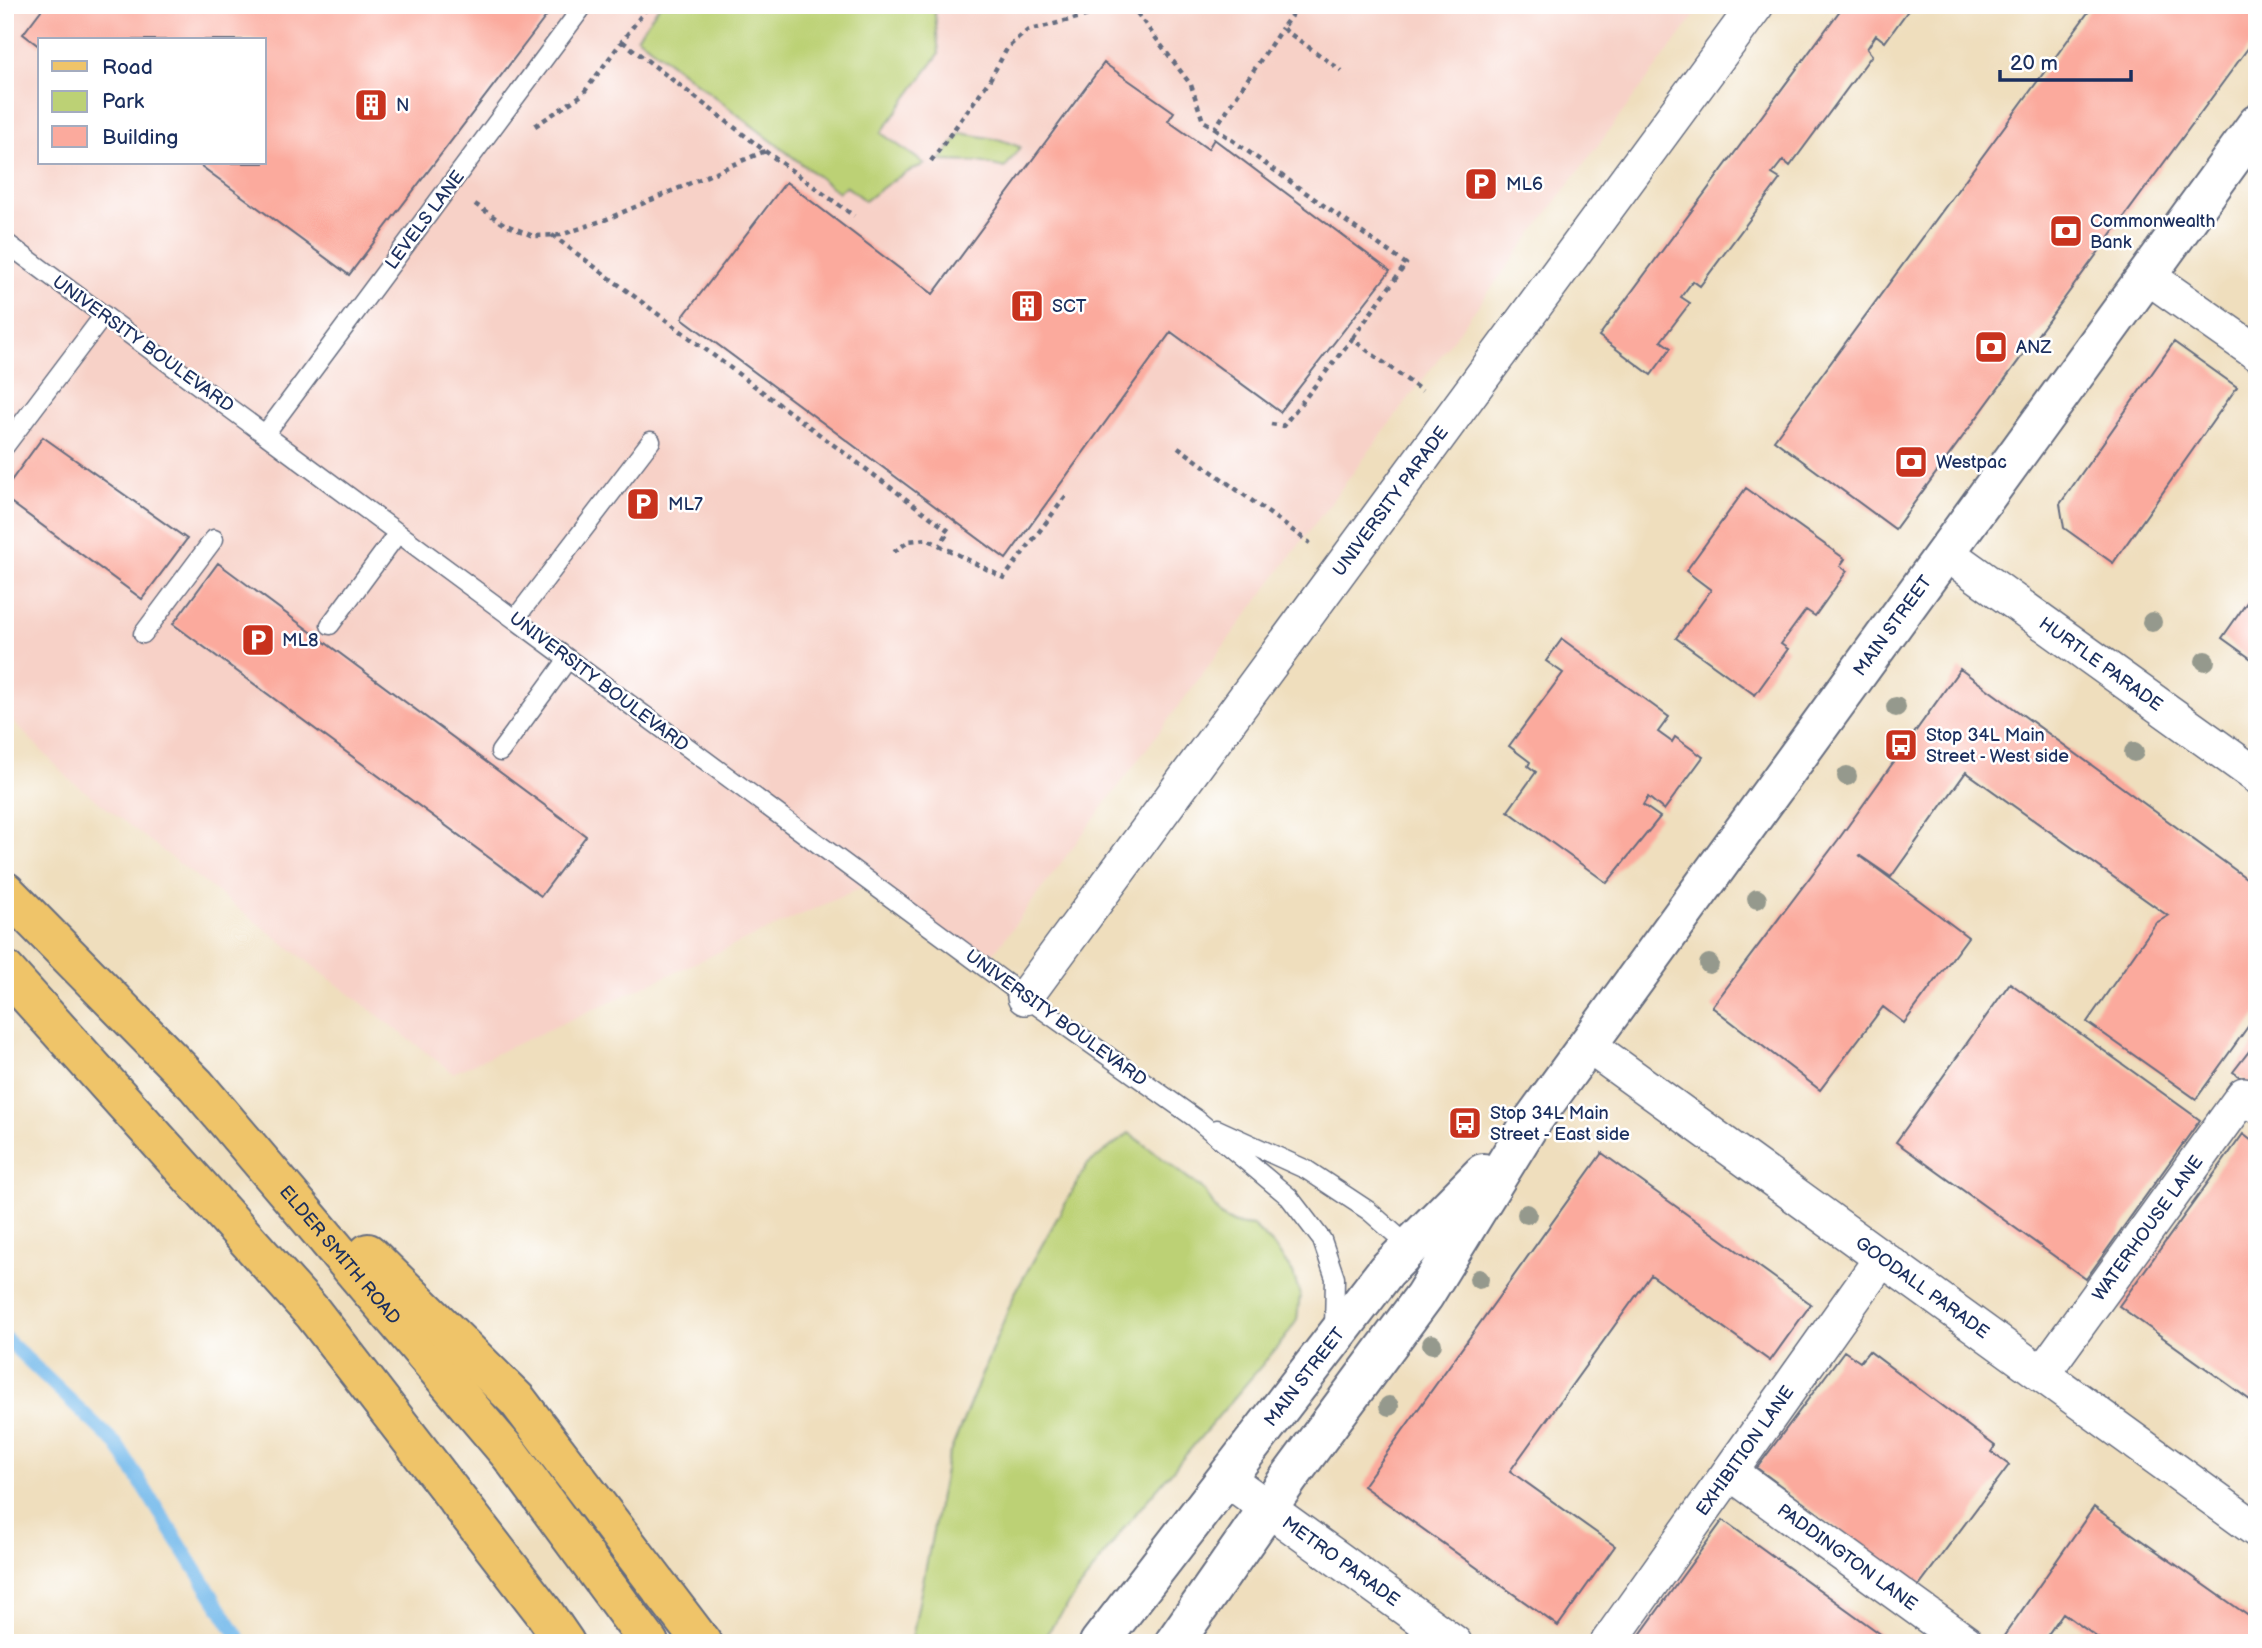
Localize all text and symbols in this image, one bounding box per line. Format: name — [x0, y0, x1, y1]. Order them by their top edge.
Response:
legend — [38, 38, 266, 164]
scale bar — [2000, 38, 2131, 82]
text: 20 m — [2010, 51, 2058, 76]
text: Road — [102, 55, 153, 80]
building icon: N — [352, 86, 390, 124]
text: Park — [102, 89, 145, 114]
place label: N — [396, 95, 410, 116]
text: Building — [102, 125, 178, 150]
parking icon: ML6 — [1462, 165, 1500, 203]
street label: LEVELS LANE — [381, 166, 469, 273]
place label: ML6 — [1506, 174, 1543, 195]
place label: Commonwealth Bank — [2090, 211, 2215, 253]
bank icon: Commonwealth Bank — [2047, 212, 2085, 250]
street label: UNIVERSITY BOULEVARD — [48, 271, 238, 417]
building icon: SCT — [1008, 287, 1046, 325]
place label: SCT — [1052, 296, 1087, 317]
bank icon: ANZ — [1972, 328, 2010, 366]
place label: ANZ — [2016, 337, 2052, 358]
street label: UNIVERSITY PARADE — [1328, 422, 1453, 580]
bank icon: Westpac — [1892, 443, 1930, 481]
place label: Westpac — [1936, 452, 2007, 473]
parking icon: ML7 — [624, 485, 662, 523]
place label: ML7 — [668, 494, 703, 515]
street label: MAIN STREET — [1849, 571, 1936, 680]
street label: UNIVERSITY BOULEVARD — [505, 608, 693, 756]
street label: HURTLE PARADE — [2035, 613, 2167, 715]
parking icon: ML8 — [239, 621, 277, 659]
place label: ML8 — [282, 630, 318, 651]
place label: Stop 34L Main Street - West side — [1926, 725, 2069, 767]
bus stop icon: Stop 34L Main Street - West side — [1882, 726, 1920, 764]
street label: UNIVERSITY BOULEVARD — [961, 945, 1151, 1091]
place label: Stop 34L Main Street - East side — [1490, 1103, 1630, 1145]
bus stop icon: Stop 34L Main Street - East side — [1446, 1104, 1484, 1142]
street label: WATERHOUSE LANE — [2088, 1151, 2207, 1305]
street label: ELDER SMITH ROAD — [275, 1181, 405, 1329]
street label: GOODALL PARADE — [1851, 1232, 1993, 1343]
street label: MAIN STREET — [1260, 1323, 1349, 1430]
street label: EXHIBITION LANE — [1692, 1382, 1798, 1520]
street label: PADDINGTON LANE — [1773, 1499, 1922, 1615]
street label: METRO PARADE — [1278, 1512, 1404, 1611]

